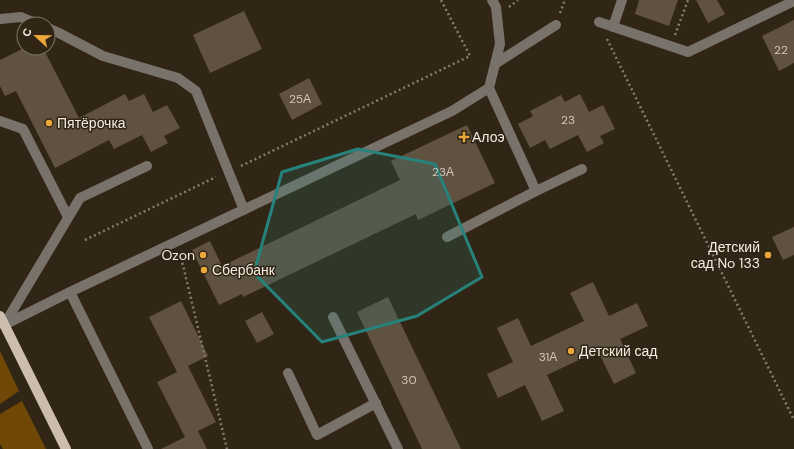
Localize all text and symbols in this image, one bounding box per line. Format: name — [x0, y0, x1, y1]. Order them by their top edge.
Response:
north arrow — [16, 16, 56, 56]
text: С — [19, 26, 35, 39]
house number: 22 — [774, 42, 788, 58]
house number: 25А — [289, 91, 311, 107]
house number: 23 — [561, 112, 575, 128]
place label: Пятёрочка — [57, 114, 126, 132]
marker: Пятёрочка — [44, 118, 54, 128]
place label: Алоэ — [472, 128, 505, 146]
marker: Алоэ — [459, 132, 469, 142]
house number: 23А — [432, 164, 454, 180]
place label: Детский сад No 133 — [691, 238, 760, 272]
place label: Ozon — [161, 246, 195, 264]
marker: Ozon — [198, 250, 208, 260]
marker: Детский сад No 133 — [763, 250, 773, 260]
place label: Сбербанк — [212, 261, 276, 279]
marker: Сбербанк — [199, 265, 209, 275]
place label: Детский сад — [579, 342, 658, 360]
marker: Детский сад — [566, 346, 576, 356]
house number: 31А — [539, 349, 557, 365]
house number: 30 — [401, 372, 417, 388]

